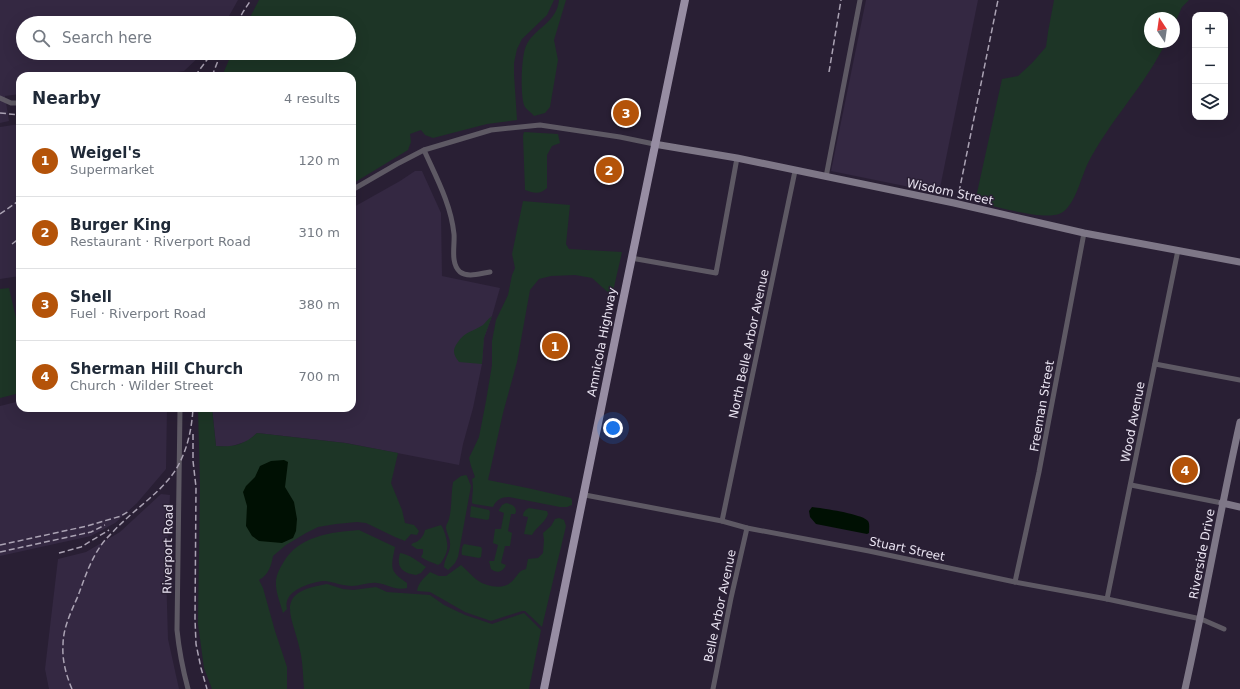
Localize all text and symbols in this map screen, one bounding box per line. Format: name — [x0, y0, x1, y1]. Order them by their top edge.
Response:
north arrow — [1144, 12, 1180, 48]
map controls — [1192, 12, 1228, 120]
button: + — [1192, 12, 1228, 48]
search box — [16, 16, 356, 60]
icon: search — [30, 27, 52, 49]
text: Search here — [62, 29, 152, 47]
button: − — [1192, 48, 1228, 84]
button: layers — [1192, 84, 1228, 120]
text: Nearby — [32, 88, 101, 108]
text: 4 results — [284, 91, 340, 106]
pin: 3 — [613, 98, 639, 128]
text: Weigel's — [70, 144, 141, 162]
text: 1 — [40, 153, 50, 168]
text: 120 m — [298, 153, 340, 168]
pin: 2 — [596, 155, 622, 185]
text: Supermarket — [70, 162, 154, 177]
street label: Wisdom Street — [905, 176, 995, 208]
text: Burger King — [70, 216, 171, 234]
text: 2 — [40, 225, 50, 240]
text: 310 m — [298, 225, 340, 240]
text: Restaurant · Riverport Road — [70, 234, 251, 249]
street label: North Belle Arbor Avenue — [726, 268, 772, 420]
street label: Amnicola Highway — [585, 286, 619, 398]
text: Shell — [70, 288, 112, 306]
text: 3 — [40, 297, 50, 312]
text: 380 m — [298, 297, 340, 312]
text: Fuel · Riverport Road — [70, 306, 206, 321]
pin: 1 — [542, 331, 568, 361]
street label: Freeman Street — [1027, 359, 1057, 453]
text: Sherman Hill Church — [70, 360, 243, 378]
text: 4 — [40, 369, 50, 384]
text: 700 m — [298, 369, 340, 384]
text: Church · Wilder Street — [70, 378, 213, 393]
street label: Wood Avenue — [1118, 380, 1148, 464]
your location — [603, 418, 623, 438]
pin: 4 — [1172, 455, 1198, 485]
street label: Riverport Road — [160, 504, 176, 594]
street label: Riverside Drive — [1186, 508, 1218, 600]
street label: Stuart Street — [868, 534, 946, 564]
street label: Belle Arbor Avenue — [701, 548, 739, 664]

